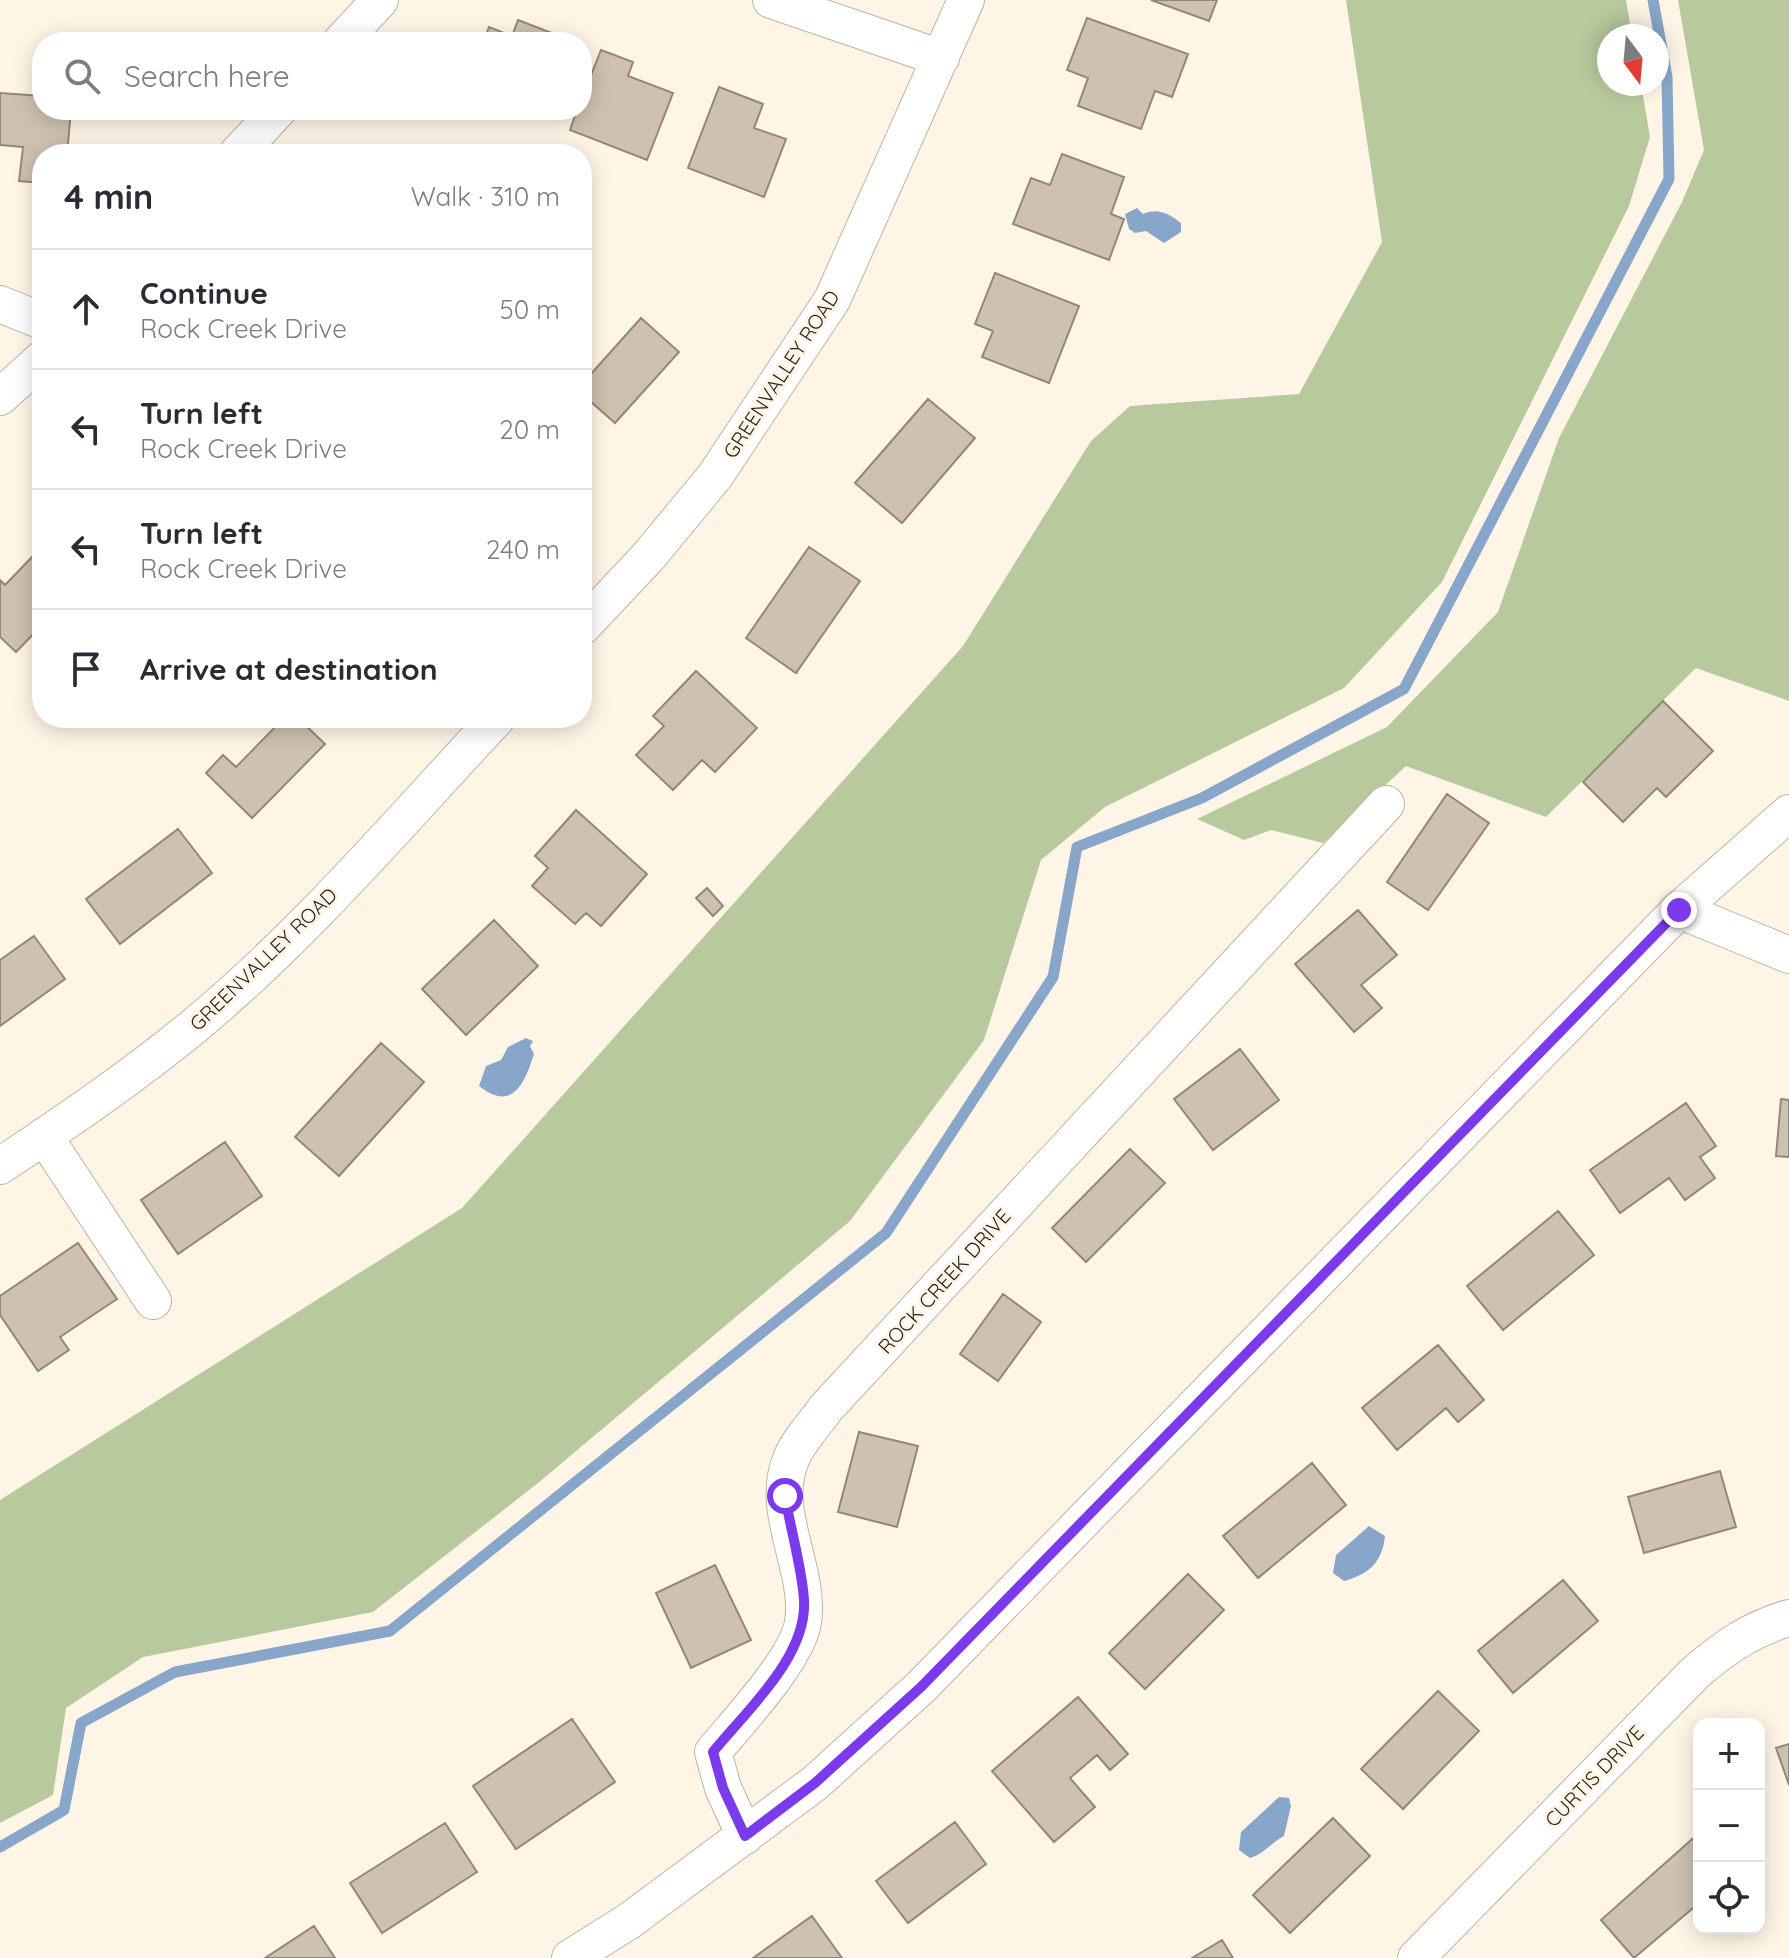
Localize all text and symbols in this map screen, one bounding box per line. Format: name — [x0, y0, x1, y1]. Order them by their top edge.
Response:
north arrow — [1597, 24, 1669, 96]
search box — [32, 32, 592, 120]
icon: search — [60, 54, 104, 98]
text: Search here — [124, 57, 290, 95]
text: 4 min — [64, 175, 153, 218]
text: Walk · 310 m — [411, 180, 560, 213]
text: Continue — [140, 274, 268, 312]
street label: GREENVALLEY ROAD — [717, 285, 845, 463]
icon: ahead — [64, 287, 108, 331]
text: 50 m — [500, 293, 560, 326]
text: Rock Creek Drive — [140, 312, 347, 345]
text: Turn left — [140, 394, 263, 432]
icon: left — [64, 407, 108, 451]
text: 20 m — [499, 413, 560, 446]
text: Rock Creek Drive — [140, 432, 347, 465]
text: Turn left — [140, 514, 263, 552]
icon: left — [64, 527, 108, 571]
text: 240 m — [486, 533, 560, 566]
text: Rock Creek Drive — [140, 552, 347, 585]
icon: arrive — [64, 647, 108, 691]
text: Arrive at destination — [140, 650, 438, 688]
street label: GREENVALLEY ROAD — [184, 882, 342, 1036]
route end — [1661, 892, 1697, 928]
street label: ROCK CREEK DRIVE — [872, 1203, 1016, 1359]
route start — [767, 1478, 803, 1514]
map controls — [1693, 1718, 1765, 1934]
button: + — [1693, 1718, 1765, 1790]
street label: CURTIS DRIVE — [1539, 1720, 1649, 1832]
button: − — [1693, 1790, 1765, 1862]
button: locate — [1693, 1862, 1765, 1934]

